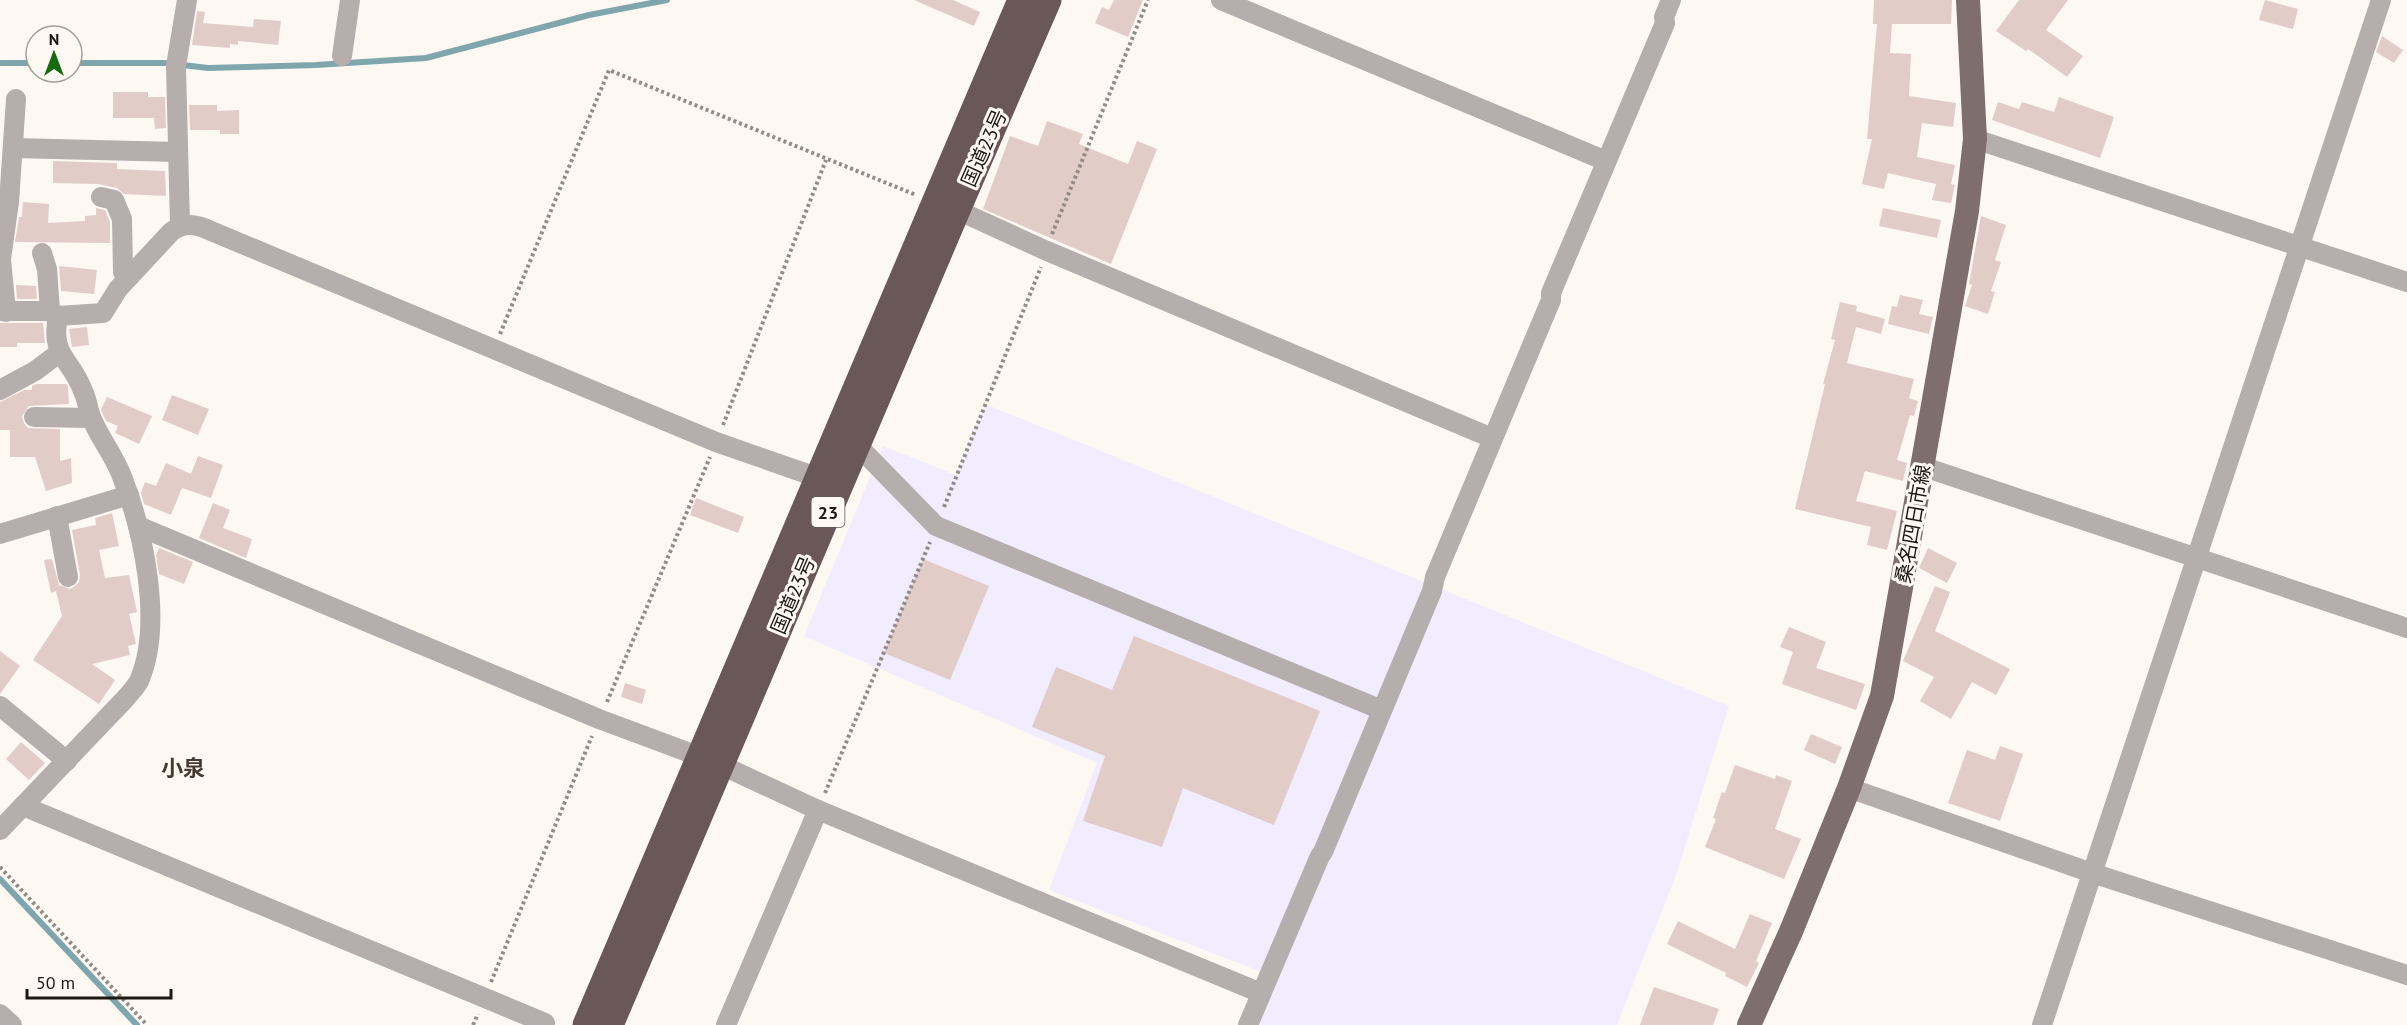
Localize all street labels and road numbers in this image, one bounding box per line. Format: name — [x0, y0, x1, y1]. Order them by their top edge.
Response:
street label: 国道23号 — [955, 105, 1013, 191]
street label: 桑名四日市線 — [1890, 463, 1936, 585]
road number: 23 — [812, 497, 844, 527]
street label: 国道23号 — [765, 552, 821, 638]

